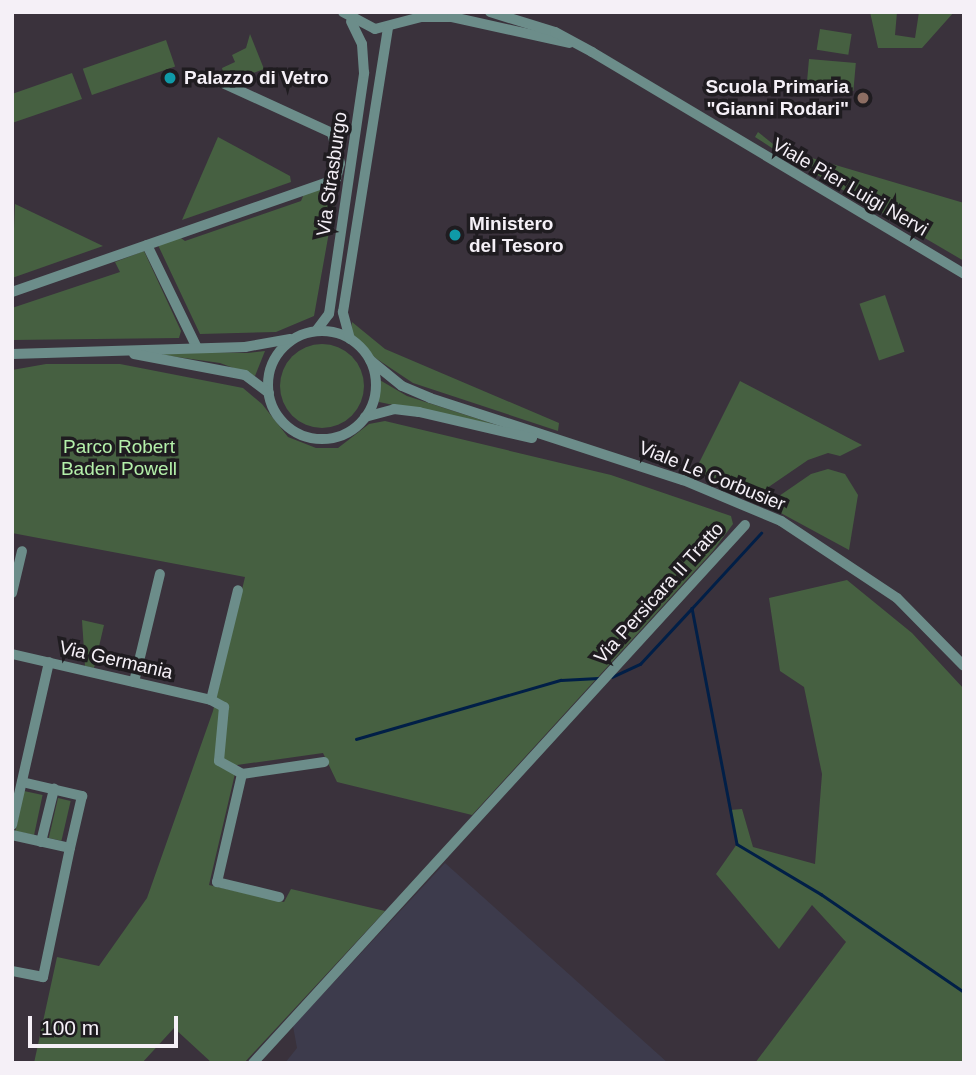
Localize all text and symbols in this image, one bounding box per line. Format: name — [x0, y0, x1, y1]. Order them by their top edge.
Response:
place label: Palazzo di Vetro — [184, 67, 329, 89]
marker: Palazzo di Vetro — [162, 70, 178, 86]
place label: Scuola Primaria "Gianni Rodari" — [705, 76, 849, 120]
marker: Scuola Primaria "Gianni Rodari" — [855, 90, 871, 106]
street label: Via Strasburgo — [312, 110, 352, 238]
street label: Viale Pier Luigi Nervi — [768, 133, 932, 241]
place label: Ministero del Tesoro — [469, 213, 564, 257]
marker: Ministero del Tesoro — [447, 227, 463, 243]
park label: Parco Robert Baden Powell — [61, 436, 177, 480]
street label: Viale Le Corbusier — [635, 436, 789, 516]
street label: Via Persicara II Tratto — [589, 517, 729, 669]
street label: Via Germania — [57, 636, 175, 684]
scale bar — [32, 1002, 182, 1046]
text: 100 m — [41, 1016, 99, 1039]

